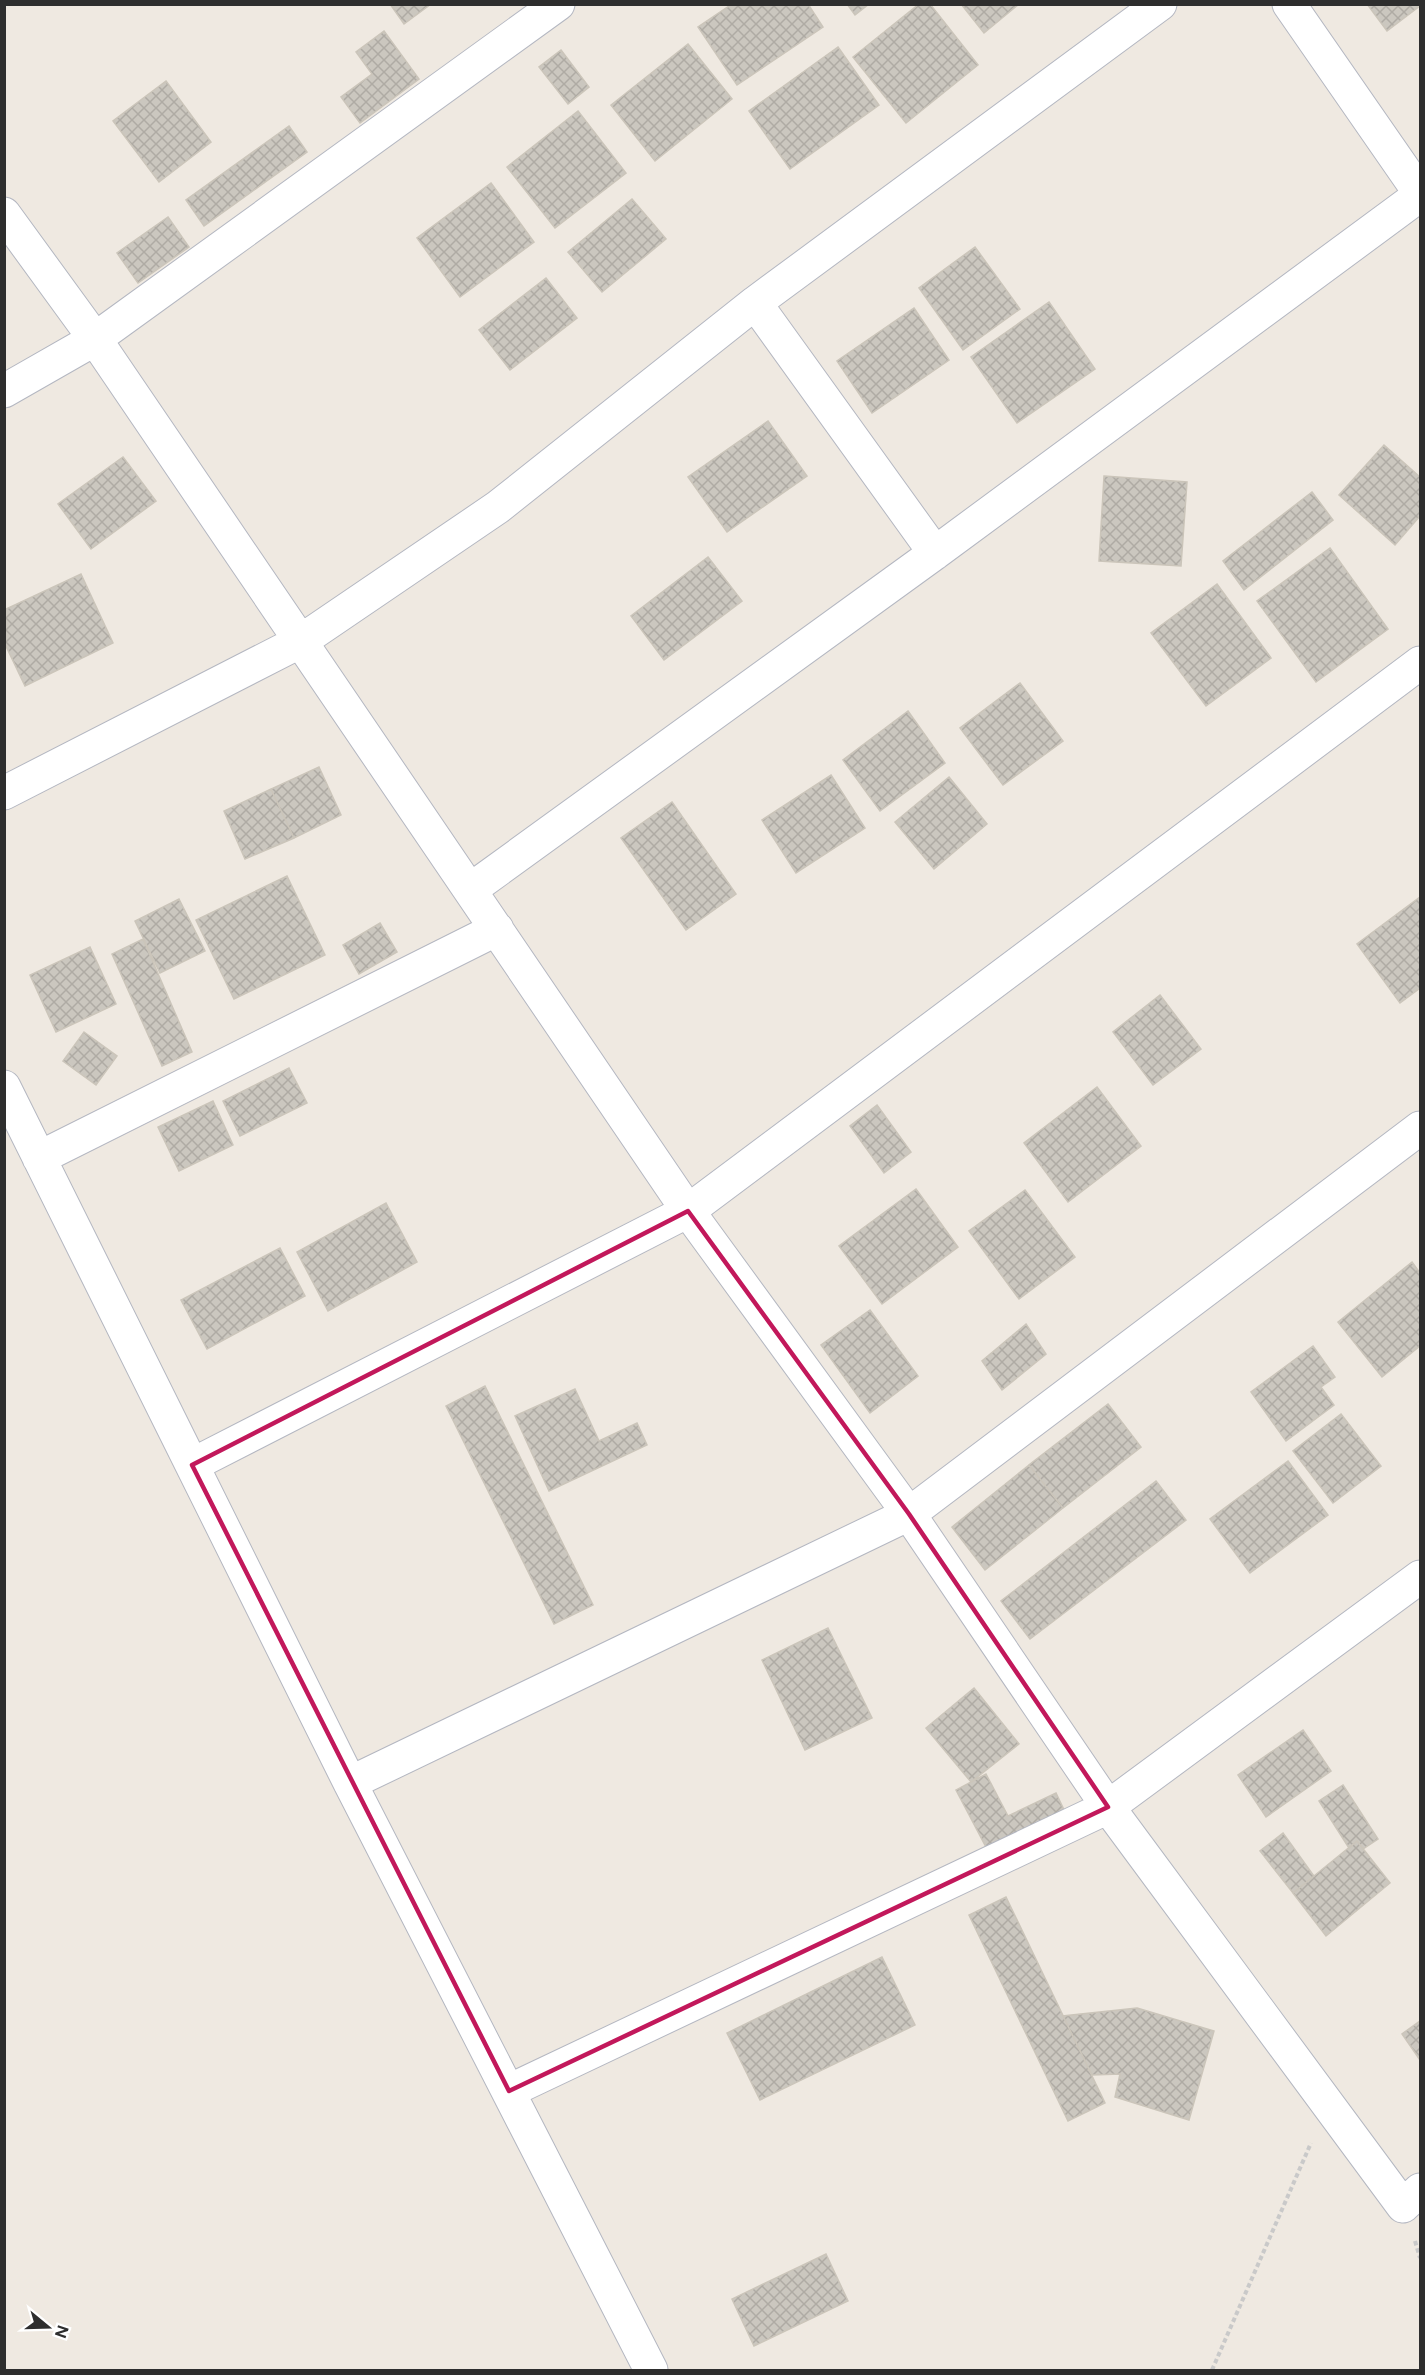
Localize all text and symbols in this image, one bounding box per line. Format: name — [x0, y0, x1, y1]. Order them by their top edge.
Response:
north arrow — [18, 2297, 78, 2357]
text: N — [51, 2323, 73, 2341]

